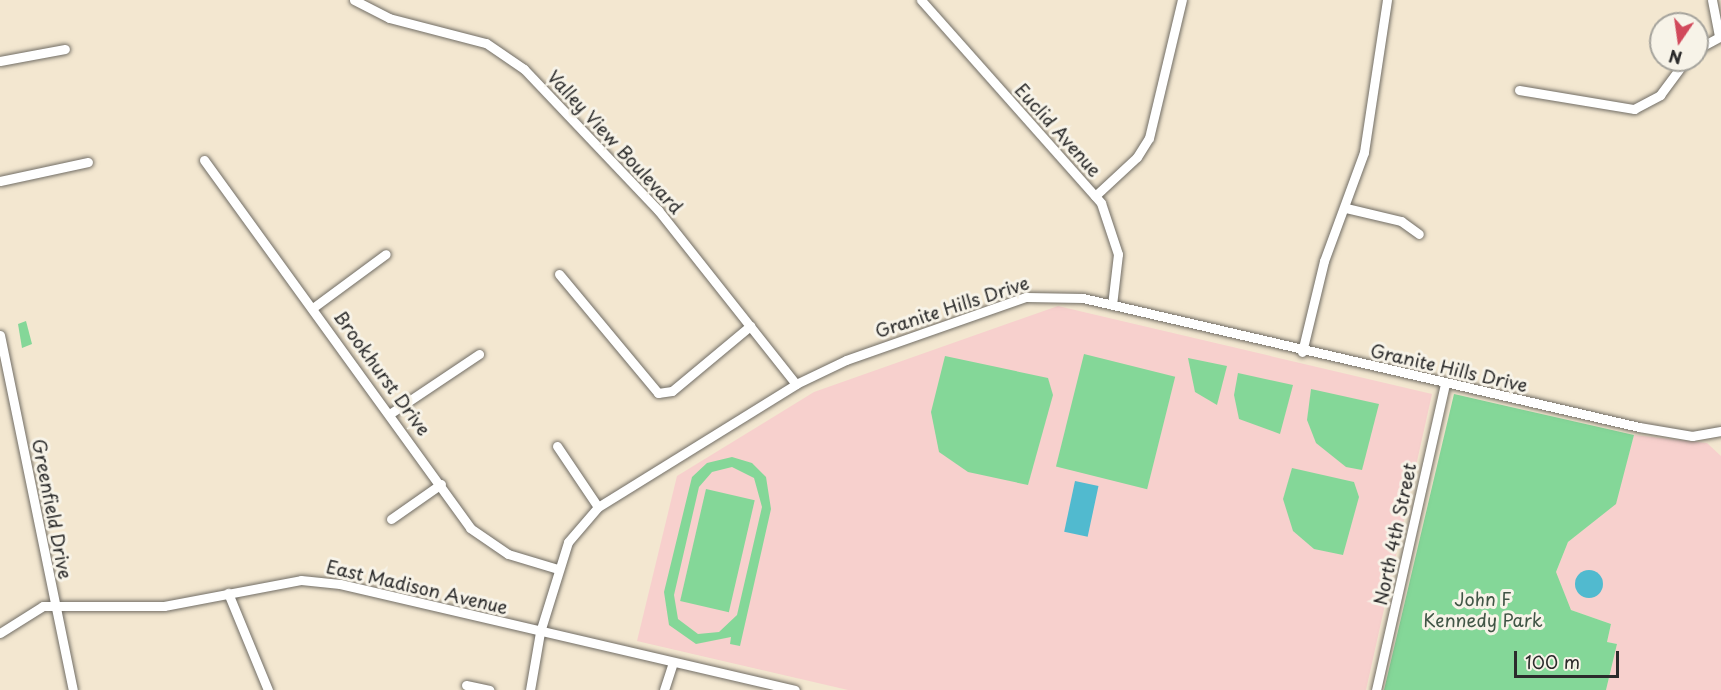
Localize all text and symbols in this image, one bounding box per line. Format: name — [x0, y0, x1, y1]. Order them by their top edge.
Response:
north arrow — [1649, 12, 1709, 72]
text: N — [1667, 44, 1684, 71]
street label: Valley View Boulevard — [543, 65, 687, 219]
street label: Euclid Avenue — [1010, 79, 1106, 181]
street label: Granite Hills Drive — [872, 272, 1032, 342]
street label: Brookhurst Drive — [329, 306, 435, 440]
street label: Granite Hills Drive — [1368, 339, 1530, 397]
street label: Greenfield Drive — [28, 437, 76, 581]
street label: North 4th Street — [1369, 461, 1421, 607]
street label: East Madison Avenue — [325, 556, 509, 618]
park label: John F Kennedy Park — [1423, 589, 1543, 632]
scale bar — [1517, 639, 1622, 677]
text: 100 m — [1525, 648, 1580, 675]

